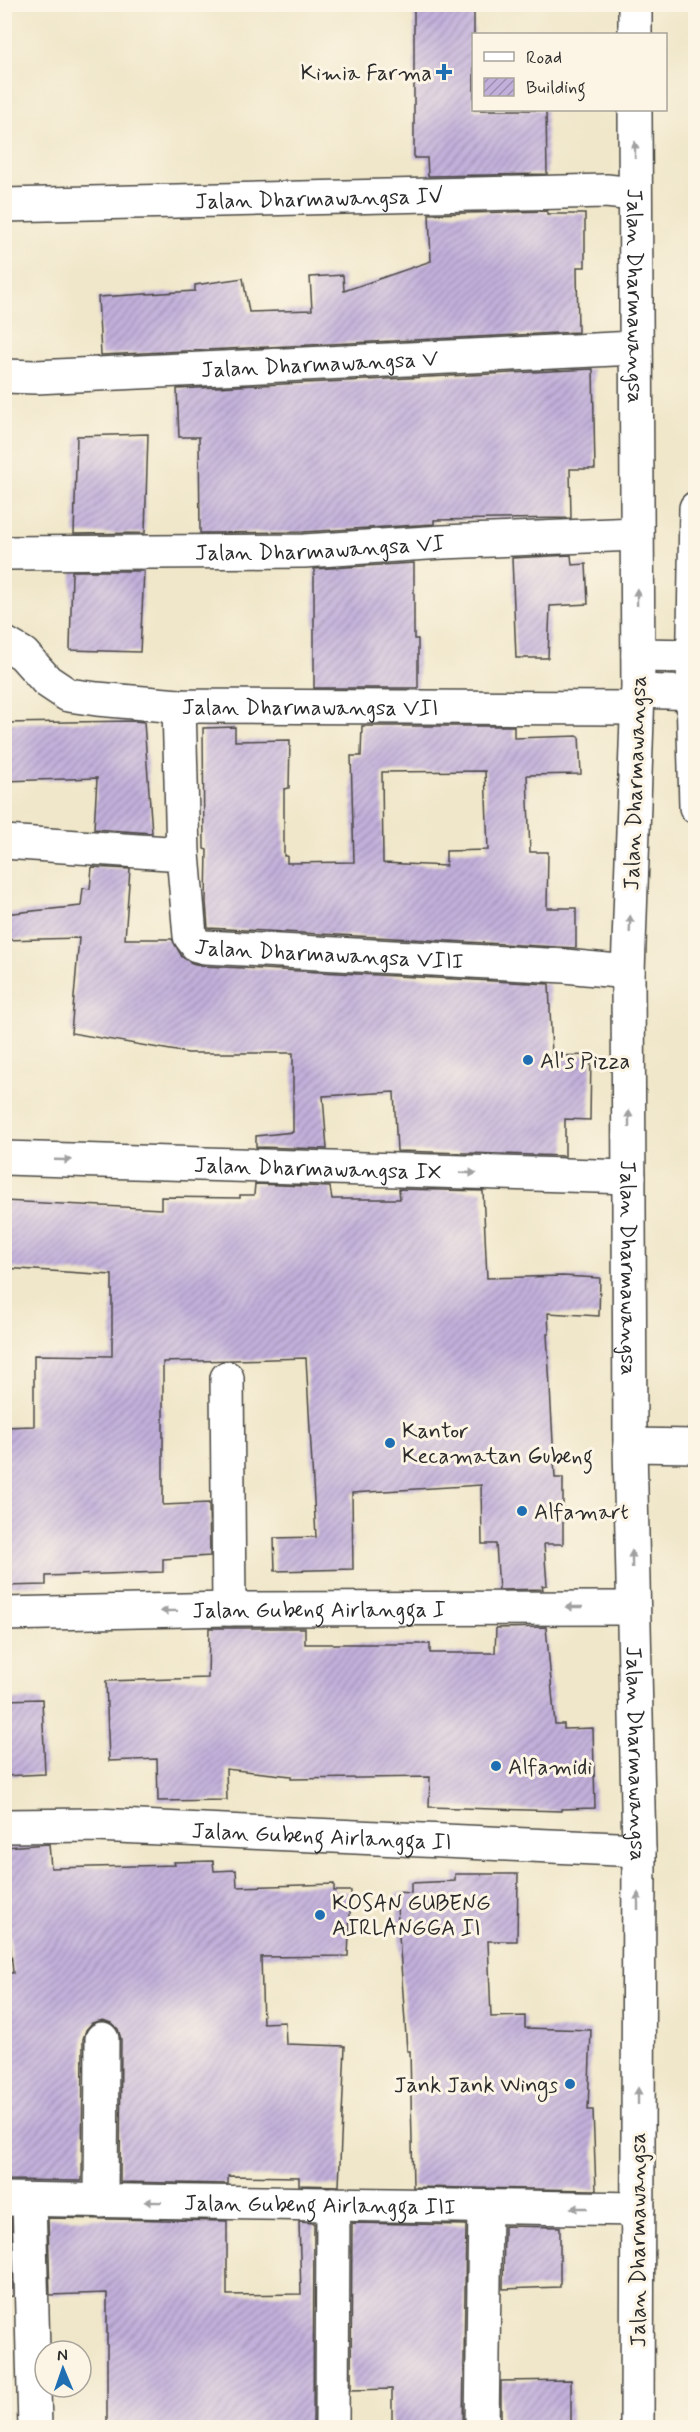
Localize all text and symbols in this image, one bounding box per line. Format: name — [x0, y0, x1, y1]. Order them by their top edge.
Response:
legend — [472, 33, 667, 111]
text: Road — [526, 46, 562, 70]
place label: Kimia Farma — [300, 60, 432, 88]
marker: Kimia Farma — [437, 65, 451, 79]
text: Building — [526, 76, 586, 102]
one-way arrow — [630, 140, 640, 159]
street label: Jalan Dharmawangsa IV — [195, 183, 443, 217]
street label: Jalan Dharmawangsa — [619, 188, 649, 404]
street label: Jalan Dharmawangsa V — [200, 346, 440, 385]
street label: Jalan Dharmawangsa VI — [195, 530, 446, 568]
one-way arrow — [632, 587, 642, 606]
street label: Jalan Dharmawangsa — [618, 675, 655, 891]
street label: Jalan Dharmawangsa VII — [182, 694, 439, 724]
one-way arrow — [625, 914, 634, 933]
street label: Jalan Dharmawangsa VIII — [192, 933, 464, 977]
place label: Al's Pizza — [540, 1048, 630, 1076]
marker: Al's Pizza — [521, 1053, 535, 1067]
one-way arrow — [624, 1109, 634, 1128]
street label: Jalan Dharmawangsa IX — [194, 1152, 442, 1187]
one-way arrow — [53, 1156, 72, 1165]
street label: Jalan Dharmawangsa — [613, 1160, 642, 1376]
one-way arrow — [458, 1168, 477, 1178]
place label: Kantor Kecamatan Gubeng — [402, 1418, 593, 1474]
marker: Kantor Kecamatan Gubeng — [383, 1436, 397, 1450]
place label: Alfamart — [534, 1499, 629, 1527]
marker: Alfamart — [515, 1504, 529, 1518]
one-way arrow — [627, 1550, 637, 1569]
street label: Jalan Gubeng Airlangga I — [192, 1596, 446, 1628]
one-way arrow — [565, 1602, 584, 1612]
one-way arrow — [160, 1606, 179, 1615]
street label: Jalan Dharmawangsa — [618, 1646, 651, 1861]
place label: Alfamidi — [508, 1754, 592, 1782]
marker: Alfamidi — [489, 1759, 503, 1773]
street label: Jalan Gubeng Airlangga II — [191, 1817, 452, 1859]
place label: KOSAN GUBENG AIRLANGGA II — [332, 1890, 491, 1943]
one-way arrow — [633, 1892, 643, 1911]
marker: KOSAN GUBENG AIRLANGGA II — [313, 1908, 327, 1922]
place label: Jank Jank Wings — [394, 2072, 558, 2103]
marker: Jank Jank Wings — [563, 2077, 577, 2091]
one-way arrow — [633, 2087, 643, 2106]
street label: Jalan Dharmawangsa — [625, 2132, 654, 2348]
street label: Jalan Gubeng Airlangga III — [184, 2190, 456, 2224]
one-way arrow — [144, 2197, 163, 2207]
one-way arrow — [570, 2203, 589, 2213]
north arrow — [33, 2339, 93, 2399]
text: N — [57, 2345, 68, 2366]

